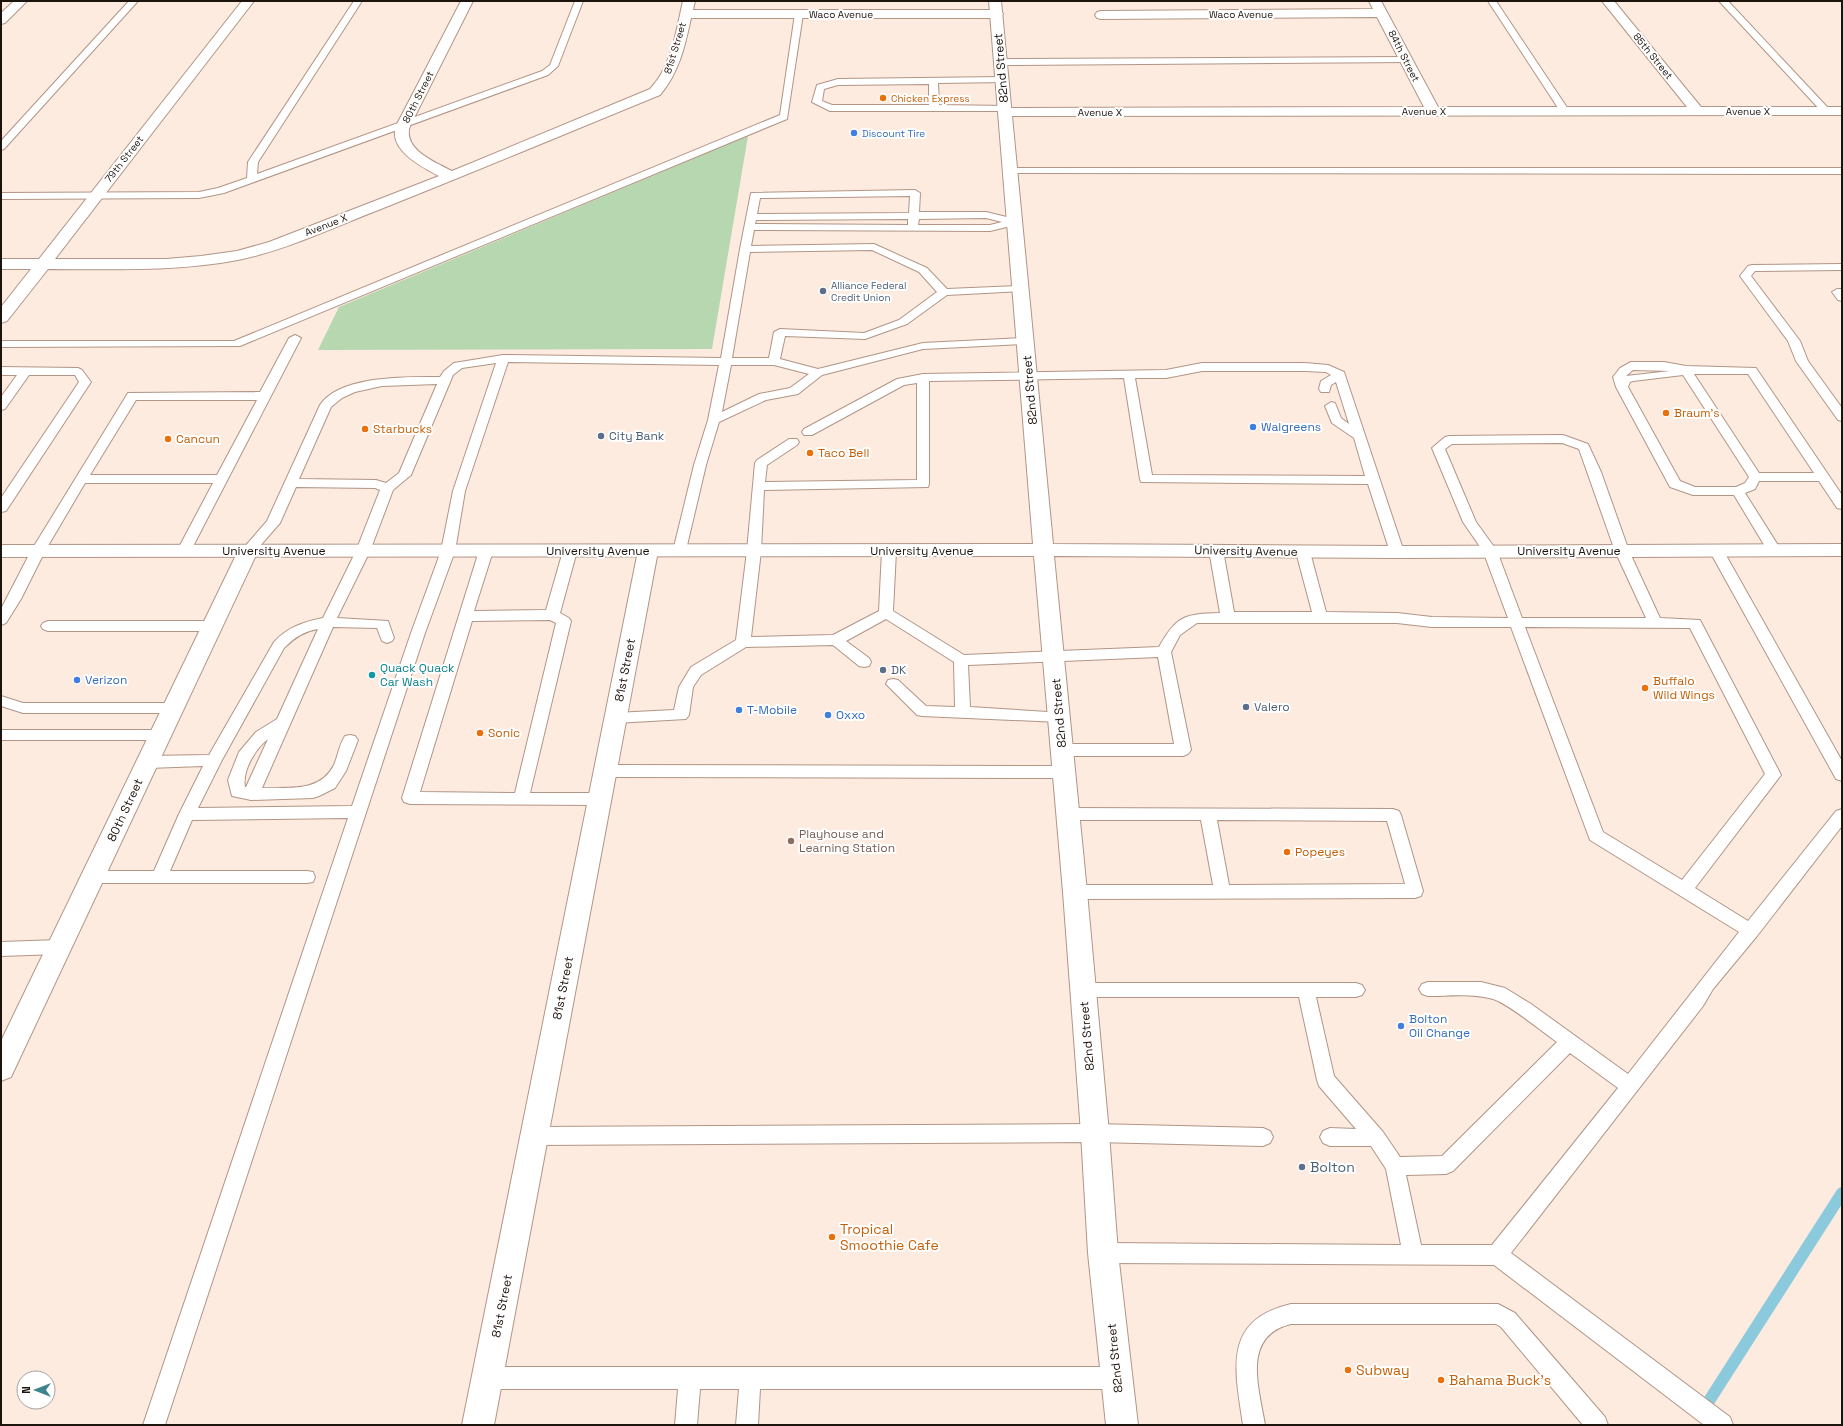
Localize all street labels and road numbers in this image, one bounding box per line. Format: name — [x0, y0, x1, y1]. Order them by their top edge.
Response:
street label: Waco Avenue — [809, 8, 873, 21]
street label: Waco Avenue — [1209, 8, 1273, 21]
street label: 81st Street — [661, 20, 689, 75]
street label: 84th Street — [1385, 28, 1423, 84]
street label: 85th Street — [1630, 30, 1676, 82]
street label: 82nd Street — [990, 33, 1012, 103]
street label: 80th Street — [399, 69, 437, 125]
street label: Avenue X — [1402, 105, 1447, 118]
street label: Avenue X — [1726, 105, 1771, 118]
street label: Avenue X — [1078, 106, 1123, 119]
street label: 79th Street — [102, 133, 146, 185]
street label: Avenue X — [303, 211, 350, 239]
street label: 82nd Street — [1019, 355, 1041, 425]
street label: University Avenue — [1194, 542, 1298, 560]
street label: University Avenue — [222, 543, 326, 559]
street label: University Avenue — [546, 543, 650, 559]
street label: University Avenue — [870, 543, 974, 559]
street label: University Avenue — [1517, 543, 1621, 559]
street label: 81st Street — [611, 637, 639, 703]
street label: 82nd Street — [1048, 678, 1070, 748]
street label: 80th Street — [103, 776, 147, 844]
street label: 81st Street — [549, 955, 577, 1021]
street label: 82nd Street — [1076, 1001, 1098, 1071]
street label: 81st Street — [488, 1273, 516, 1339]
street label: 82nd Street — [1103, 1323, 1127, 1393]

